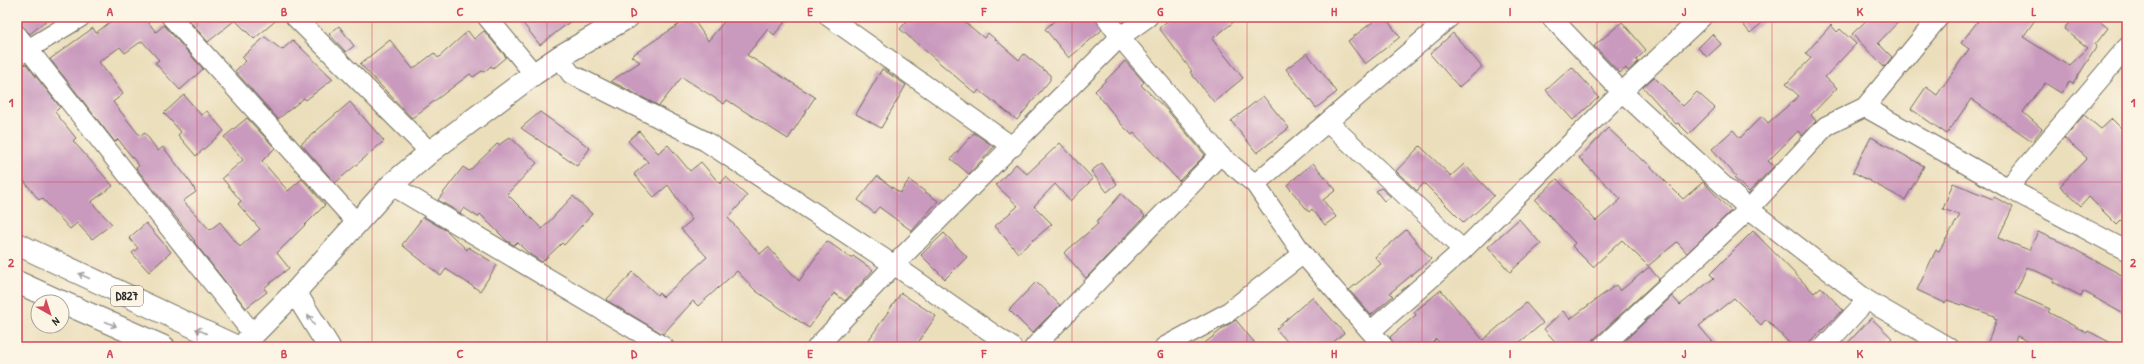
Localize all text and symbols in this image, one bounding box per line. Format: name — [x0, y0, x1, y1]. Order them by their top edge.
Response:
text: A — [107, 2, 114, 20]
text: B — [281, 2, 288, 20]
text: C — [456, 2, 464, 20]
text: D — [631, 2, 638, 20]
text: E — [807, 2, 813, 20]
text: F — [981, 2, 988, 20]
text: G — [1157, 2, 1164, 20]
text: H — [1331, 2, 1337, 20]
text: I — [1508, 2, 1512, 20]
text: J — [1682, 2, 1687, 20]
text: K — [1857, 2, 1864, 20]
text: L — [2032, 2, 2037, 20]
text: 1 — [9, 93, 14, 111]
text: 1 — [2131, 93, 2136, 111]
text: 2 — [8, 253, 15, 271]
text: 2 — [2130, 253, 2137, 271]
one-way arrow — [78, 272, 90, 279]
road number: D827 — [111, 286, 143, 306]
north arrow — [30, 294, 70, 334]
text: N — [50, 314, 63, 329]
one-way arrow — [307, 315, 315, 326]
one-way arrow — [104, 320, 116, 328]
one-way arrow — [196, 327, 208, 334]
text: A — [107, 344, 114, 362]
text: B — [281, 344, 288, 362]
text: C — [456, 344, 464, 362]
text: D — [631, 344, 638, 362]
text: E — [807, 344, 813, 362]
text: F — [981, 344, 988, 362]
text: G — [1157, 344, 1164, 362]
text: H — [1331, 344, 1337, 362]
text: I — [1508, 344, 1512, 362]
text: J — [1682, 344, 1687, 362]
text: K — [1857, 344, 1864, 362]
text: L — [2032, 344, 2037, 362]

